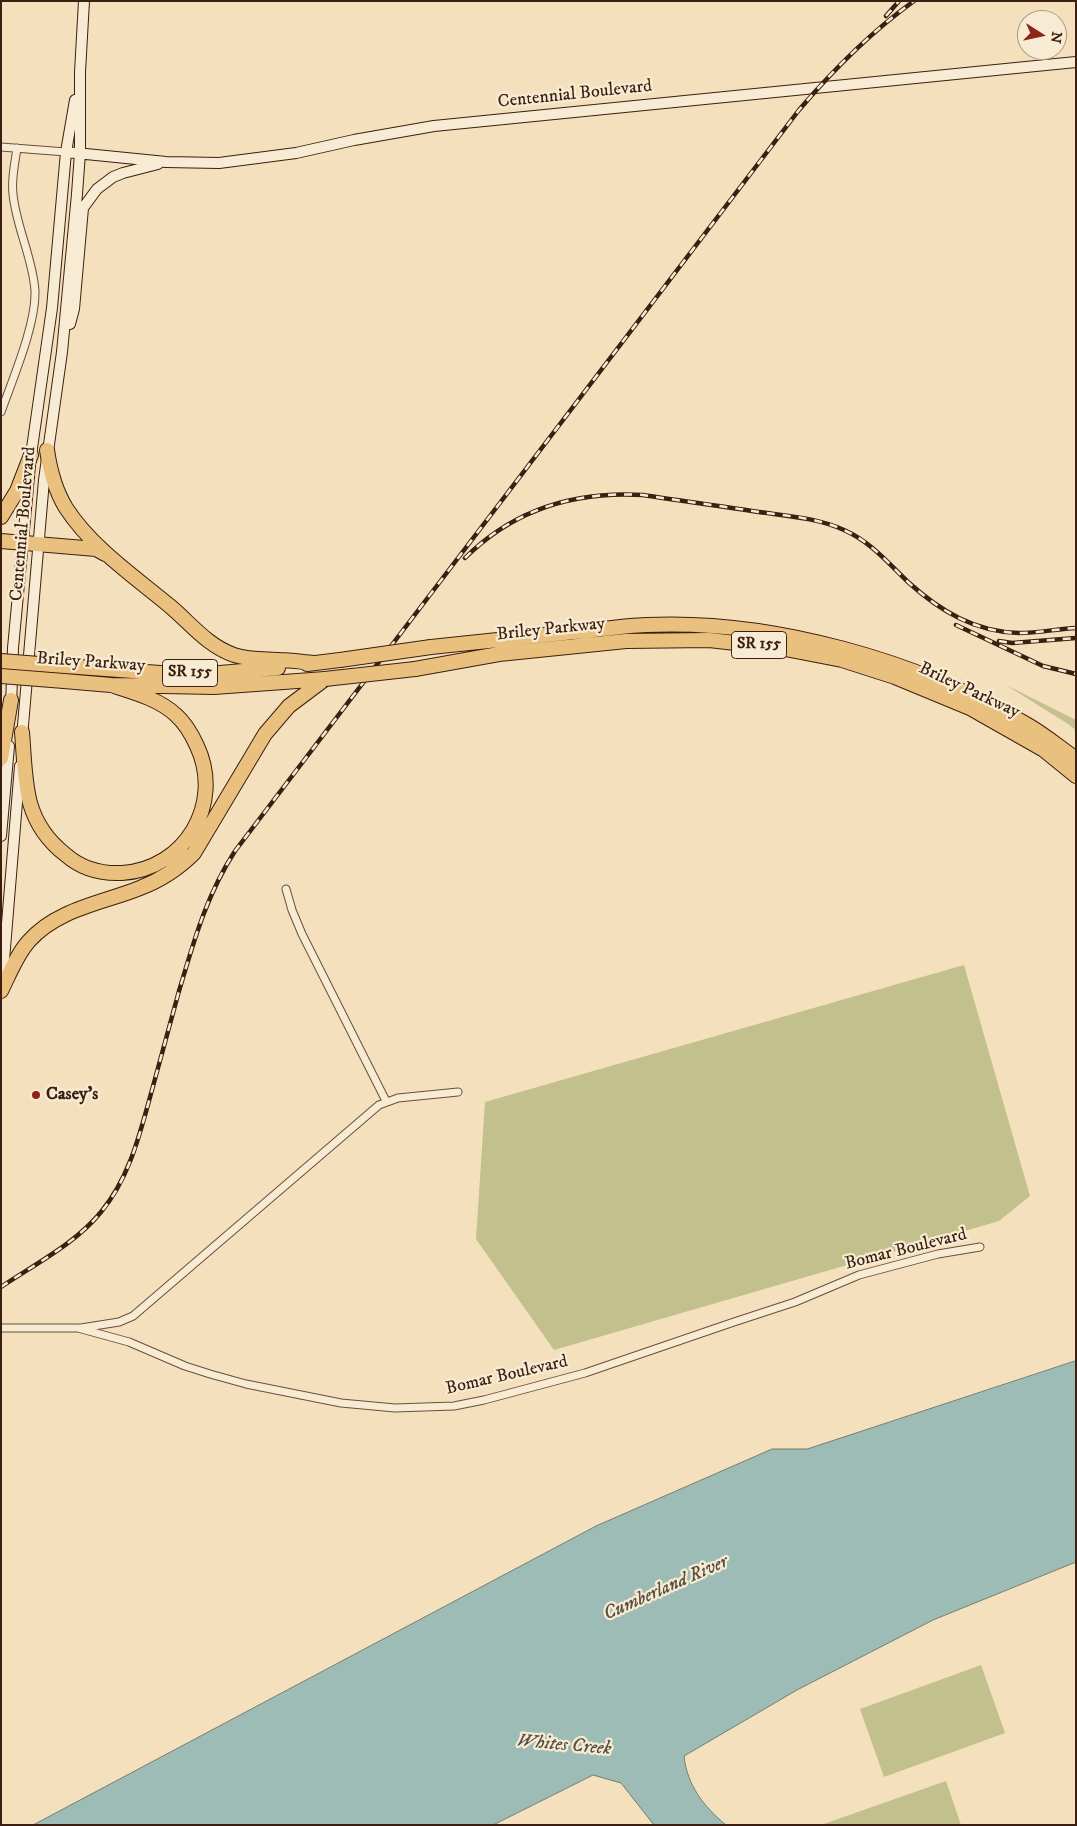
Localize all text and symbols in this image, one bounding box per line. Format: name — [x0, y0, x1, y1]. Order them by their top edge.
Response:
north arrow — [1017, 10, 1067, 60]
text: N — [1046, 30, 1066, 45]
street label: Centennial Boulevard — [497, 76, 653, 114]
street label: Centennial Boulevard — [6, 446, 42, 602]
street label: Briley Parkway — [496, 614, 606, 646]
road number: SR 155 — [732, 632, 786, 658]
street label: Briley Parkway — [36, 648, 146, 678]
street label: Briley Parkway — [915, 658, 1023, 724]
road number: SR 155 — [162, 660, 218, 686]
place label: Casey's — [46, 1084, 98, 1106]
marker: Casey's — [30, 1089, 42, 1101]
street label: Bomar Boulevard — [843, 1224, 969, 1276]
street label: Bomar Boulevard — [444, 1351, 570, 1401]
water label: Cumberland River — [600, 1551, 732, 1627]
water label: Whites Creek — [516, 1731, 612, 1761]

